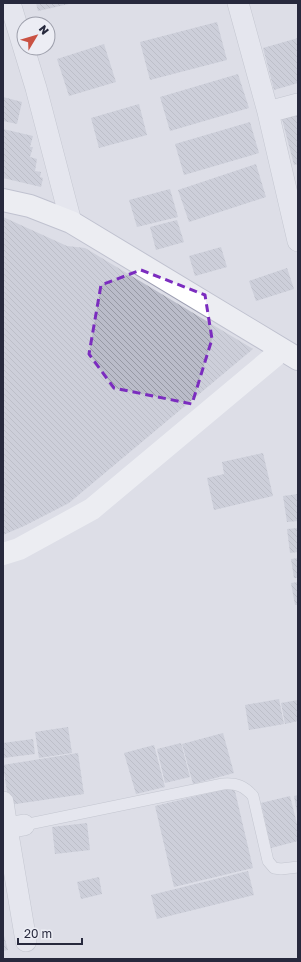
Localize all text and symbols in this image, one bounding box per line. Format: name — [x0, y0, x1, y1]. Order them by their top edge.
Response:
north arrow — [16, 16, 56, 56]
text: N — [37, 22, 52, 37]
scale bar — [18, 920, 82, 946]
text: 20 m — [24, 926, 52, 941]

